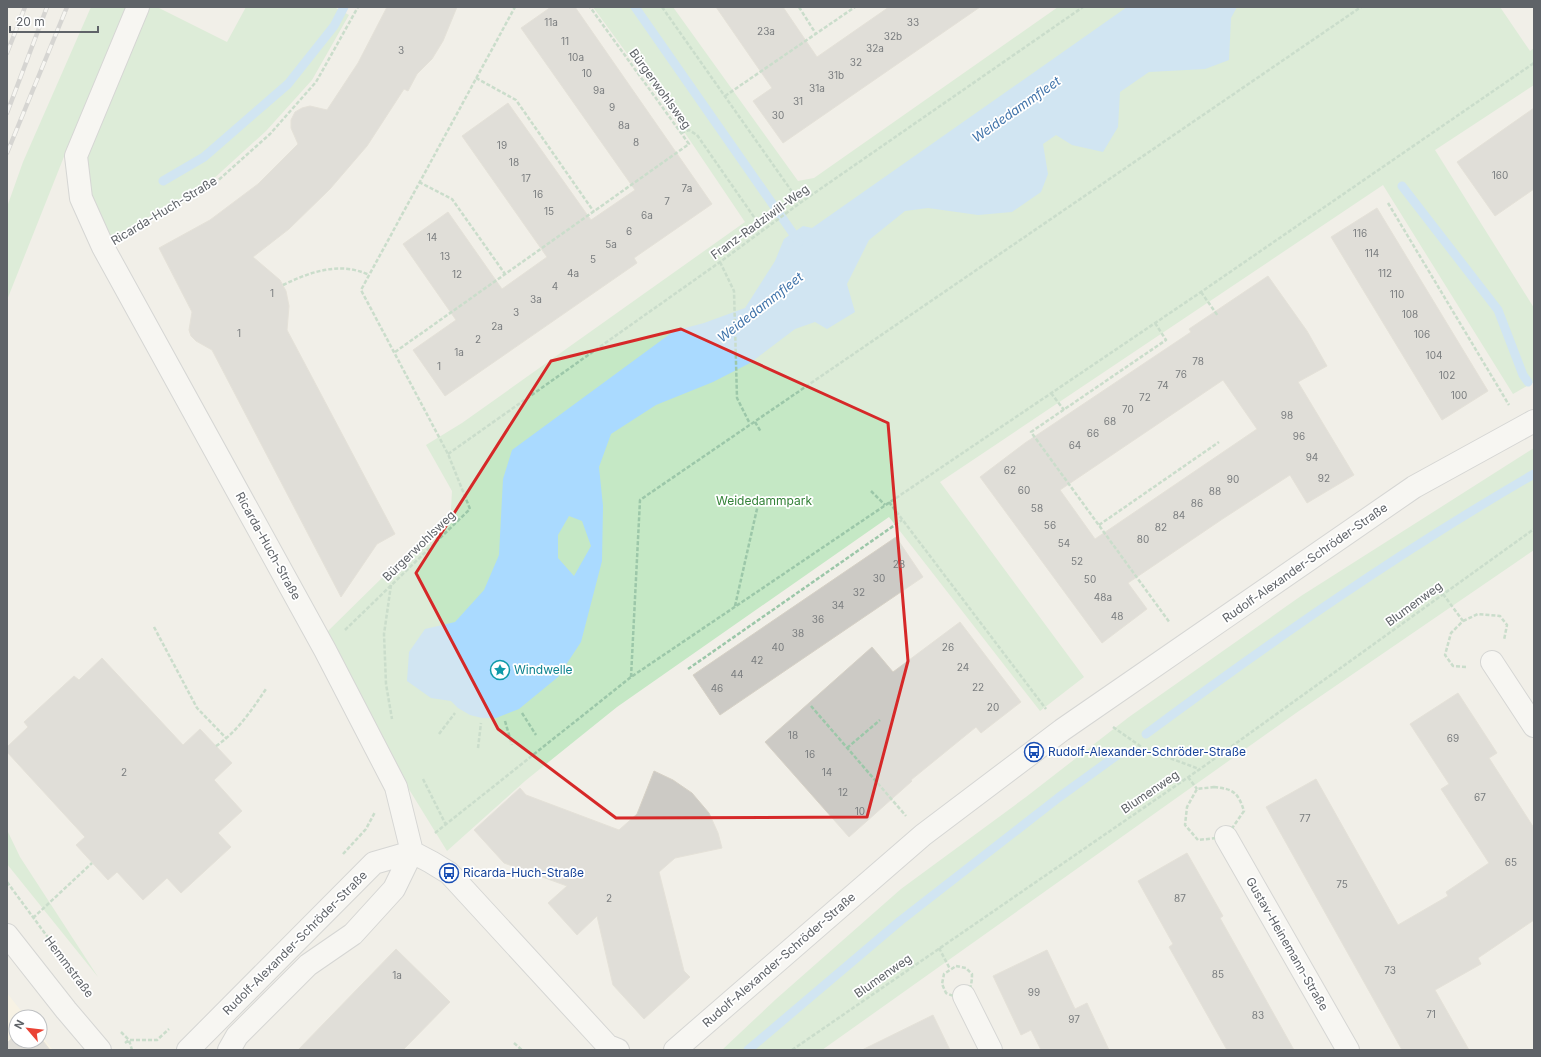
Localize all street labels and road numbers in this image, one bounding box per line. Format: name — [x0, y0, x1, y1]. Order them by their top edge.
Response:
street label: Bürgerwohlsweg — [626, 46, 694, 132]
street label: Ricarda-Huch-Straße — [108, 173, 219, 248]
street label: Franz-Radziwill-Weg — [708, 181, 812, 262]
street label: Ricarda-Huch-Straße — [233, 489, 304, 602]
street label: Rudolf-Alexander-Schröder-Straße — [1219, 500, 1390, 626]
street label: Bürgerwohlsweg — [379, 507, 458, 584]
street label: Blumenweg — [1382, 578, 1445, 629]
street label: Blumenweg — [1118, 767, 1181, 816]
street label: Rudolf-Alexander-Schröder-Straße — [219, 867, 370, 1018]
street label: Gustav-Heinemann-Straße — [1243, 874, 1332, 1013]
street label: Rudolf-Alexander-Schröder-Straße — [699, 889, 858, 1030]
street label: Hemmstraße — [41, 933, 97, 1000]
street label: Blumenweg — [851, 950, 914, 1001]

